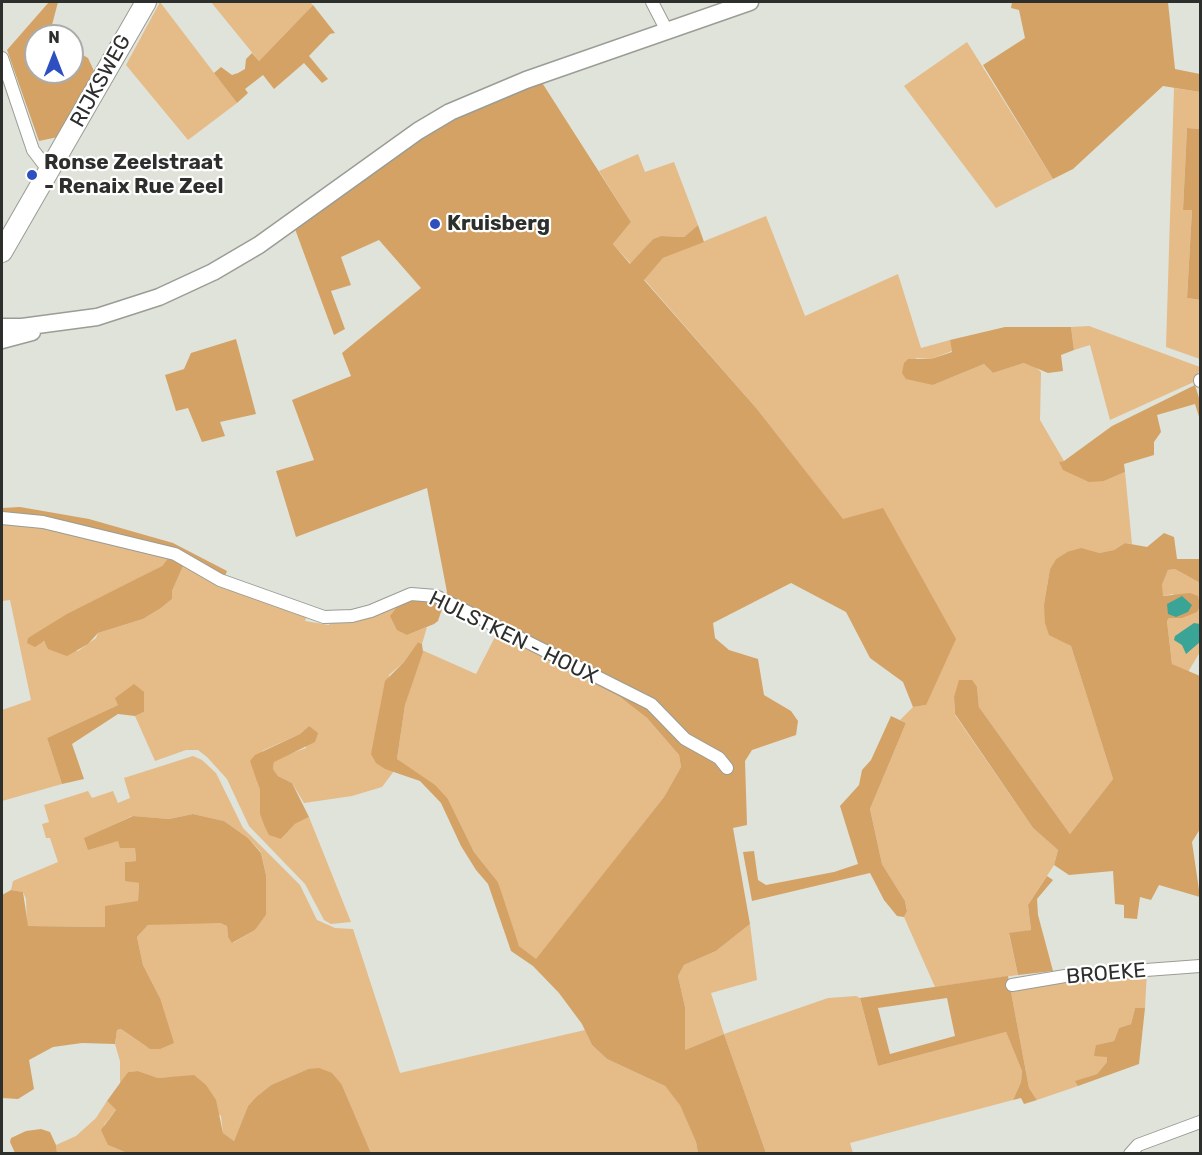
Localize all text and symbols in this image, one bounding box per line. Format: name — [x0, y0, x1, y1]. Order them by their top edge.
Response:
north arrow — [24, 24, 84, 84]
text: N — [48, 28, 60, 47]
street label: RIJKSWEG — [65, 30, 137, 132]
place label: Ronse Zeelstraat - Renaix Rue Zeel — [44, 150, 223, 200]
marker: Ronse Zeelstraat - Renaix Rue Zeel — [25, 168, 39, 182]
place label: Kruisberg — [447, 211, 550, 237]
marker: Kruisberg — [428, 217, 442, 231]
street label: HULSTKEN - HOUX — [425, 586, 601, 690]
street label: BROEKE — [1065, 958, 1147, 990]

